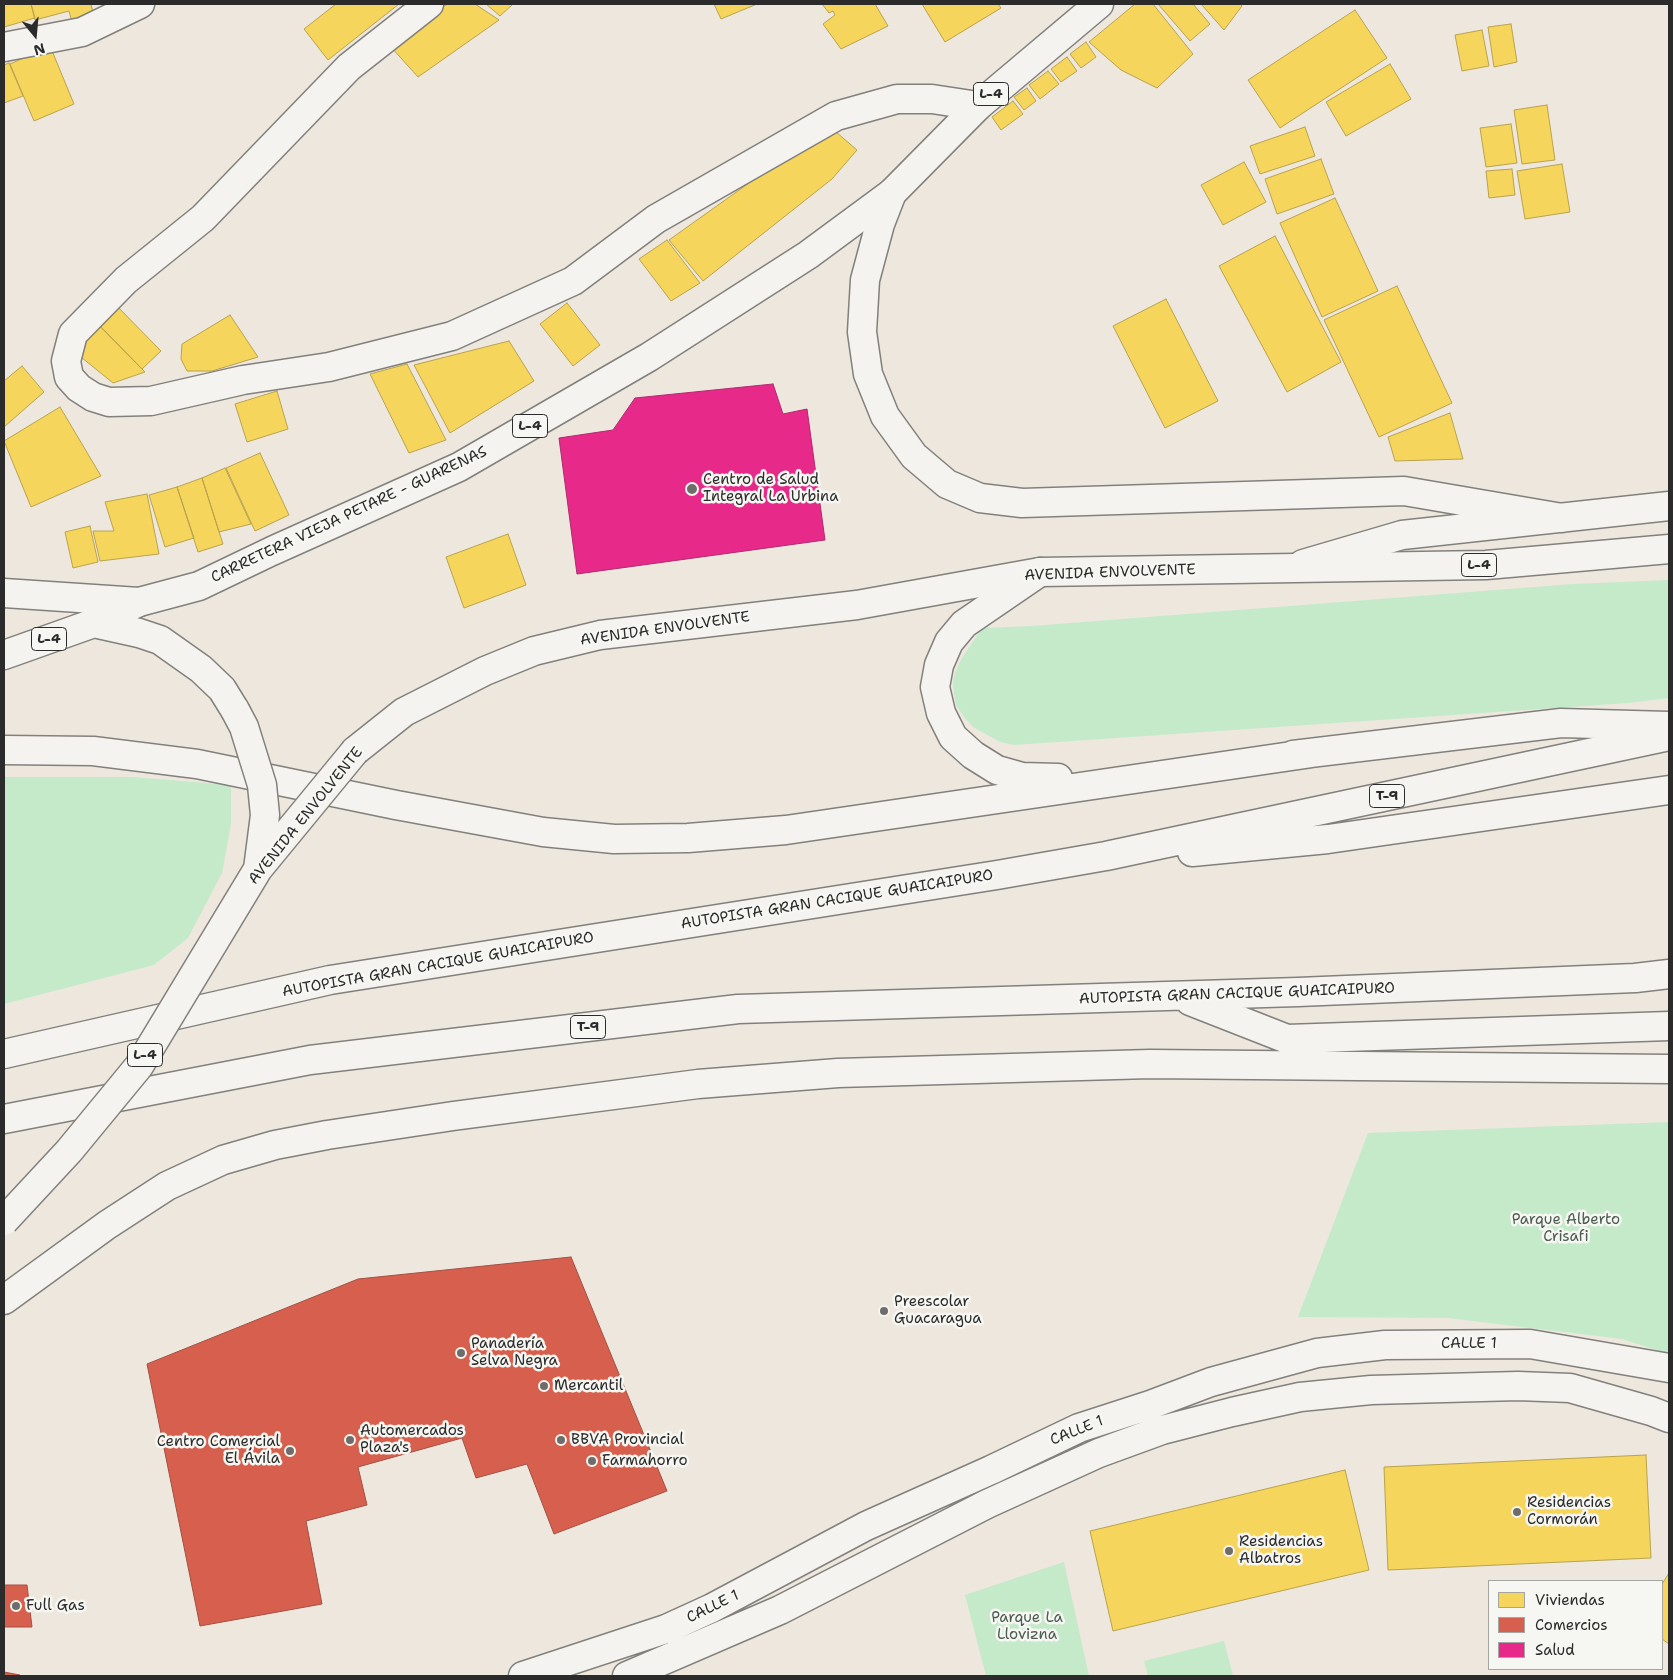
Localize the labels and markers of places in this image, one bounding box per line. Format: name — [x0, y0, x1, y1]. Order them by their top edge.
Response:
place label: Centro de Salud Integral La Urbina — [703, 471, 839, 506]
marker: Centro de Salud Integral La Urbina — [685, 482, 699, 496]
place label: Preescolar Guacaragua — [894, 1293, 982, 1328]
marker: Preescolar Guacaragua — [878, 1305, 890, 1317]
place label: Panadería Selva Negra — [471, 1335, 558, 1370]
marker: Panadería Selva Negra — [455, 1347, 467, 1359]
place label: Mercantil — [554, 1377, 623, 1395]
marker: Mercantil — [538, 1380, 550, 1392]
place label: Automercados Plaza's — [360, 1422, 464, 1457]
place label: BBVA Provincial — [571, 1431, 684, 1449]
place label: Centro Comercial El Ávila — [157, 1433, 280, 1468]
marker: Automercados Plaza's — [344, 1434, 356, 1446]
marker: BBVA Provincial — [555, 1434, 567, 1446]
marker: Centro Comercial El Ávila — [284, 1445, 296, 1457]
place label: Farmahorro — [602, 1452, 688, 1470]
marker: Farmahorro — [586, 1455, 598, 1467]
place label: Residencias Cormorán — [1527, 1494, 1611, 1529]
marker: Residencias Cormorán — [1511, 1506, 1523, 1518]
place label: Residencias Albatros — [1239, 1533, 1323, 1568]
marker: Residencias Albatros — [1223, 1545, 1235, 1557]
place label: Full Gas — [26, 1597, 85, 1615]
marker: Full Gas — [10, 1600, 22, 1612]

